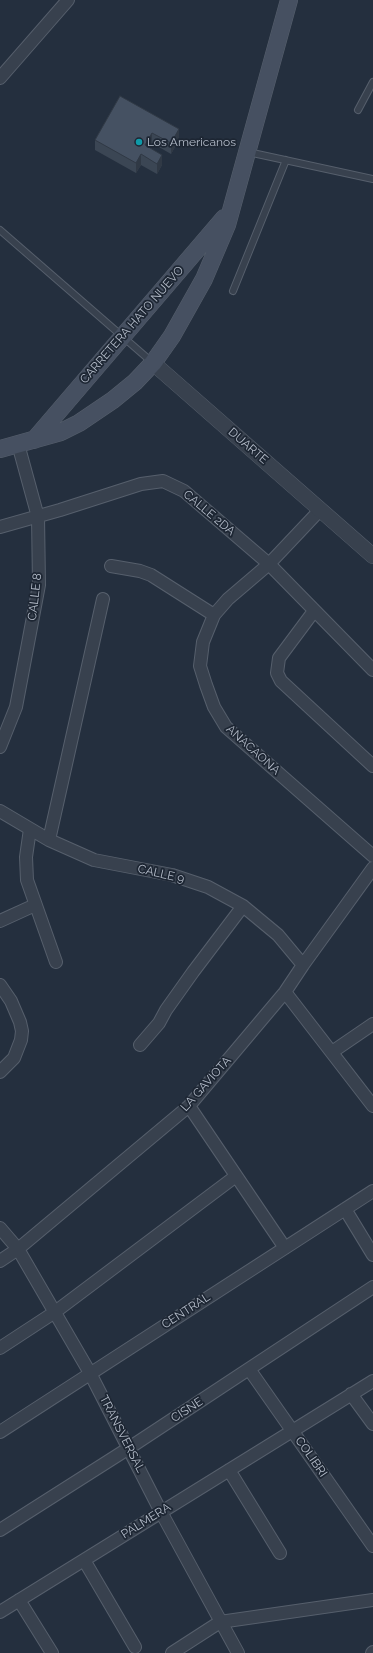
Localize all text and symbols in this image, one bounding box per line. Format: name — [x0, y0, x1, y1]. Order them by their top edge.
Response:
place label: Los Americanos — [147, 135, 236, 149]
marker: Los Americanos — [134, 137, 144, 147]
street label: CARRETERA HATO NUEVO — [77, 263, 187, 387]
street label: DUARTE — [225, 425, 271, 467]
street label: CALLE 2DA — [180, 487, 238, 539]
street label: CALLE 8 — [25, 572, 45, 622]
street label: ANACAONA — [223, 722, 283, 778]
street label: CALLE 9 — [136, 862, 186, 886]
street label: LA GAVIOTA — [178, 1054, 234, 1114]
street label: CENTRAL — [159, 1290, 213, 1332]
street label: TRANSVERSAL — [96, 1393, 148, 1475]
street label: CISNE — [168, 1394, 206, 1426]
street label: COLIBRI — [292, 1434, 330, 1480]
street label: PALMERA — [119, 1500, 173, 1542]

